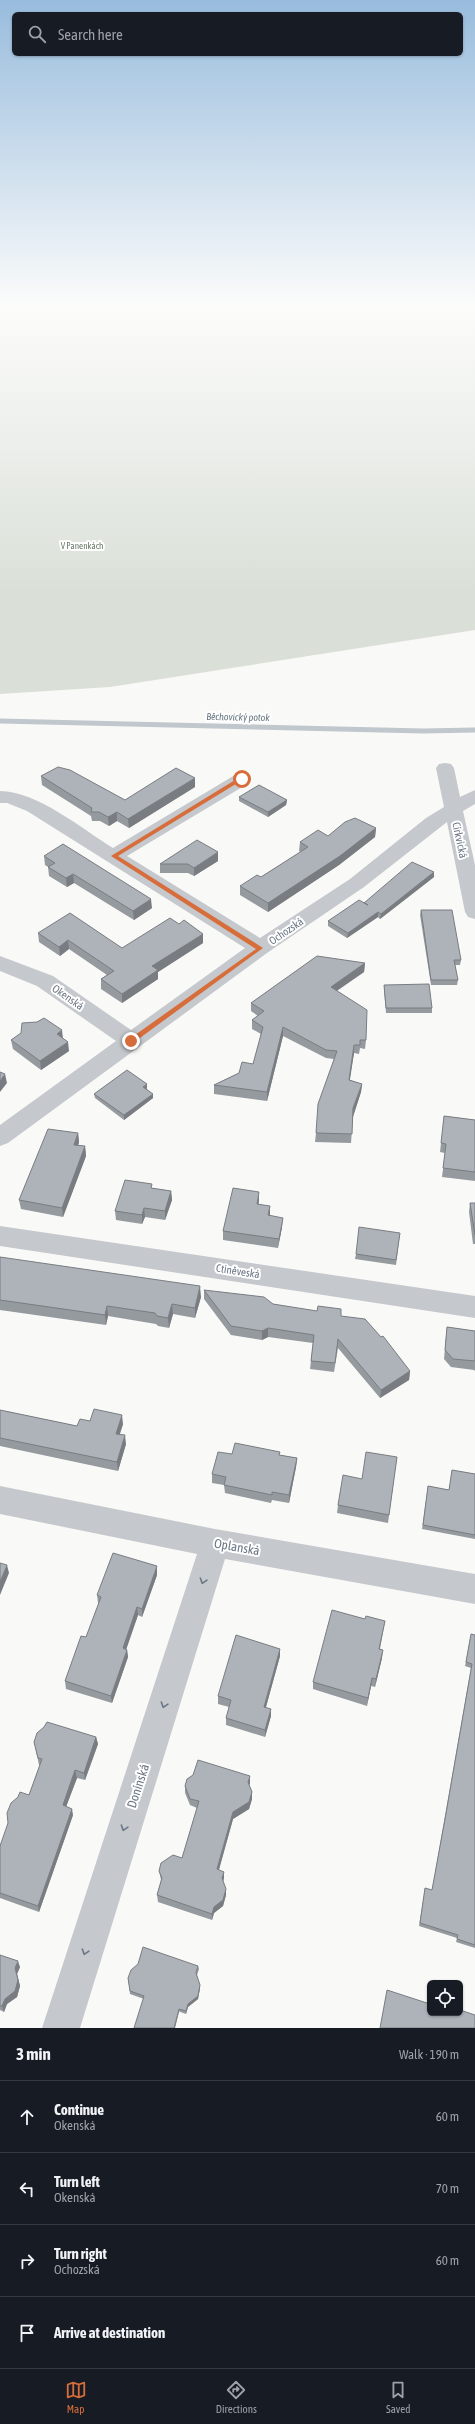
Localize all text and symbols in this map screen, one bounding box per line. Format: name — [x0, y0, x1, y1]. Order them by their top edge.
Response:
search box — [12, 12, 463, 56]
icon: search — [26, 23, 48, 45]
text: Search here — [58, 26, 123, 43]
park label: V Panenkách — [61, 541, 103, 551]
water label: Běchovický potok — [206, 711, 270, 723]
route start — [233, 770, 251, 788]
street label: Církvická — [450, 821, 470, 859]
street label: Ochozská — [267, 915, 305, 947]
street label: Okenská — [50, 982, 86, 1012]
route end — [122, 1032, 140, 1050]
street label: Ctiněveská — [215, 1262, 261, 1280]
street label: Oplanská — [213, 1536, 261, 1558]
one-way arrow — [199, 1577, 208, 1584]
one-way arrow — [160, 1701, 169, 1708]
street label: Donínská — [124, 1762, 152, 1810]
one-way arrow — [121, 1825, 129, 1832]
one-way arrow — [81, 1949, 90, 1956]
map controls — [427, 1980, 463, 2016]
button: locate — [427, 1980, 463, 2016]
text: 3 min — [16, 2044, 51, 2064]
text: Walk · 190 m — [399, 2047, 459, 2062]
text: Continue — [54, 2101, 104, 2118]
icon: ahead — [16, 2106, 38, 2128]
text: 60 m — [436, 2109, 459, 2124]
text: Okenská — [54, 2118, 96, 2133]
text: Turn left — [54, 2173, 100, 2190]
icon: left — [16, 2178, 38, 2200]
text: 70 m — [436, 2181, 459, 2196]
text: Okenská — [54, 2190, 96, 2205]
text: Turn right — [54, 2245, 107, 2262]
icon: right — [16, 2250, 38, 2272]
text: 60 m — [436, 2253, 459, 2268]
text: Ochozská — [54, 2262, 100, 2277]
icon: arrive — [16, 2322, 38, 2344]
text: Arrive at destination — [54, 2324, 165, 2341]
tab: Map — [65, 2379, 87, 2415]
tab: Directions — [216, 2379, 257, 2415]
tab: Saved — [386, 2379, 410, 2415]

